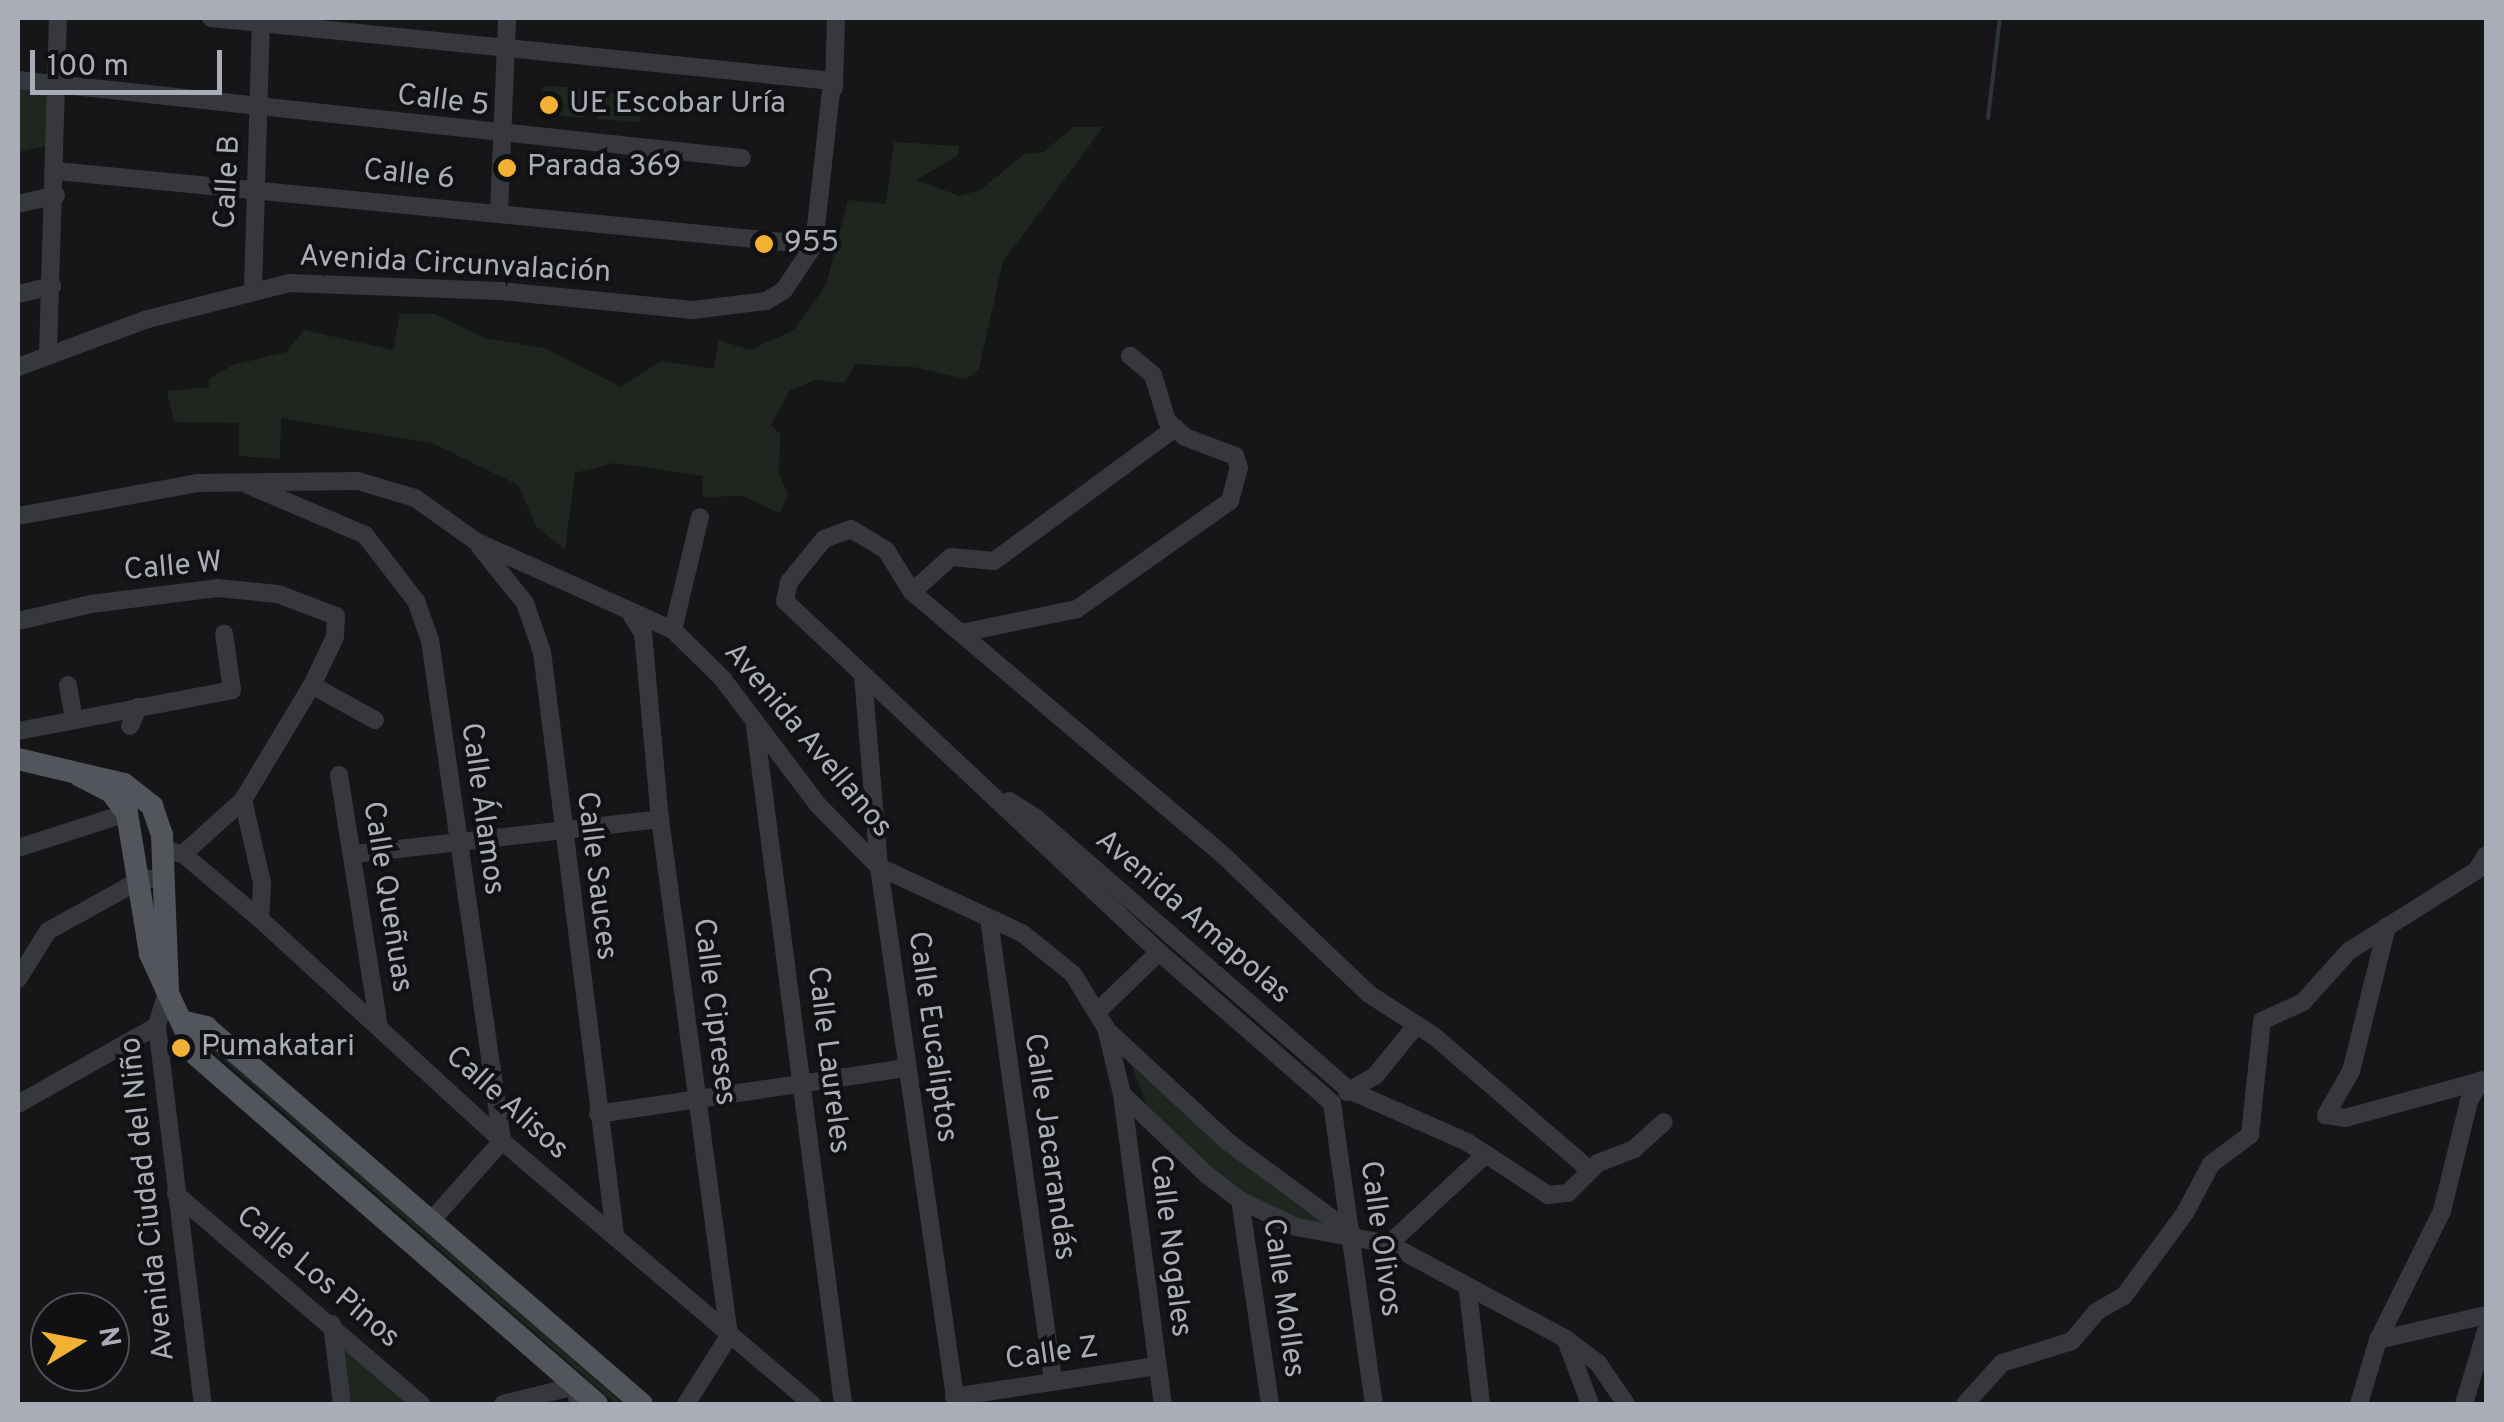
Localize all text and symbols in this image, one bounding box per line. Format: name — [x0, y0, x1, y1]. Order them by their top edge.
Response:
scale bar — [35, 30, 228, 92]
text: 100 m — [47, 49, 129, 86]
street label: Calle 5 — [395, 78, 491, 126]
place label: UE Escobar Uría — [569, 87, 786, 123]
marker: UE Escobar Uría — [538, 94, 560, 116]
street label: Calle B — [209, 134, 249, 230]
place label: Parada 369 — [527, 150, 681, 186]
street label: Calle 6 — [361, 153, 457, 199]
marker: Parada 369 — [496, 157, 518, 179]
place label: 955 — [784, 226, 839, 262]
marker: 955 — [753, 233, 775, 255]
street label: Avenida Circunvalación — [298, 240, 612, 292]
street label: Calle W — [122, 546, 224, 590]
street label: Avenida Avellanos — [715, 636, 899, 846]
street label: Calle Álamos — [451, 720, 511, 898]
street label: Calle Sauces — [567, 790, 623, 962]
street label: Calle Queñuas — [353, 799, 419, 995]
street label: Avenida Amapolas — [1086, 823, 1298, 1013]
street label: Calle Cipreses — [684, 916, 742, 1108]
street label: Calle Eucaliptos — [898, 929, 964, 1145]
street label: Calle Laureles — [798, 964, 856, 1156]
place label: Pumakatari — [201, 1030, 355, 1066]
street label: Calle Jacarandás — [1014, 1031, 1082, 1263]
street label: Avenida Ciudad del Niño — [114, 1035, 184, 1363]
marker: Pumakatari — [170, 1037, 192, 1059]
street label: Calle Alisos — [437, 1039, 575, 1169]
street label: Calle Nogales — [1140, 1153, 1198, 1339]
street label: Calle Olivos — [1350, 1159, 1408, 1319]
street label: Calle Los Pinos — [228, 1199, 406, 1357]
street label: Calle Molles — [1253, 1216, 1311, 1380]
north arrow — [30, 1292, 130, 1392]
text: N — [88, 1324, 127, 1350]
street label: Calle Z — [1003, 1331, 1101, 1379]

